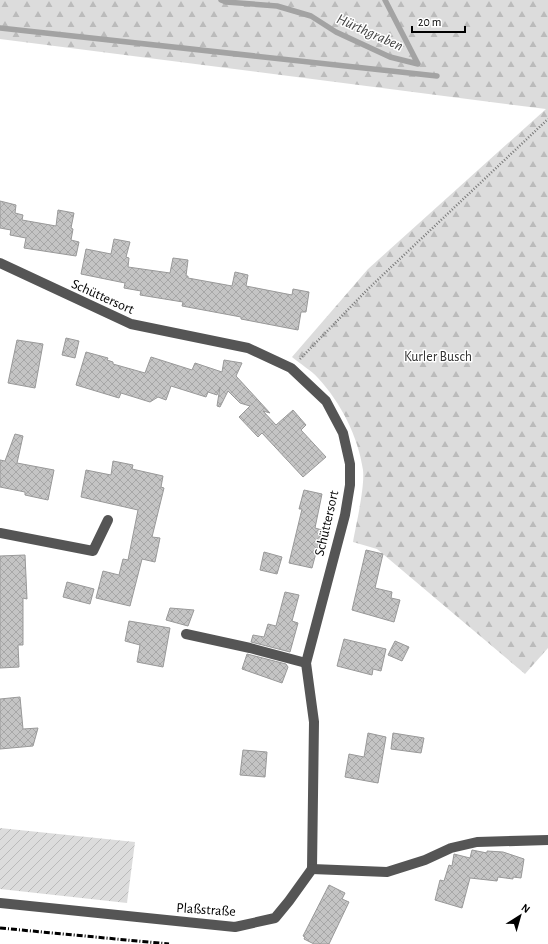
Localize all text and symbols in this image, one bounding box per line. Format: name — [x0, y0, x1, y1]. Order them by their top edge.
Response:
scale bar — [412, 8, 465, 34]
water label: Hürthgraben — [334, 11, 405, 54]
text: 20 m — [418, 16, 441, 28]
street label: Schüttersort — [69, 277, 136, 317]
park label: Kurler Busch — [404, 350, 472, 364]
street label: Schüttersort — [313, 489, 341, 557]
north arrow — [500, 896, 540, 936]
street label: Plaßstraße — [176, 901, 236, 919]
text: N — [519, 902, 532, 915]

